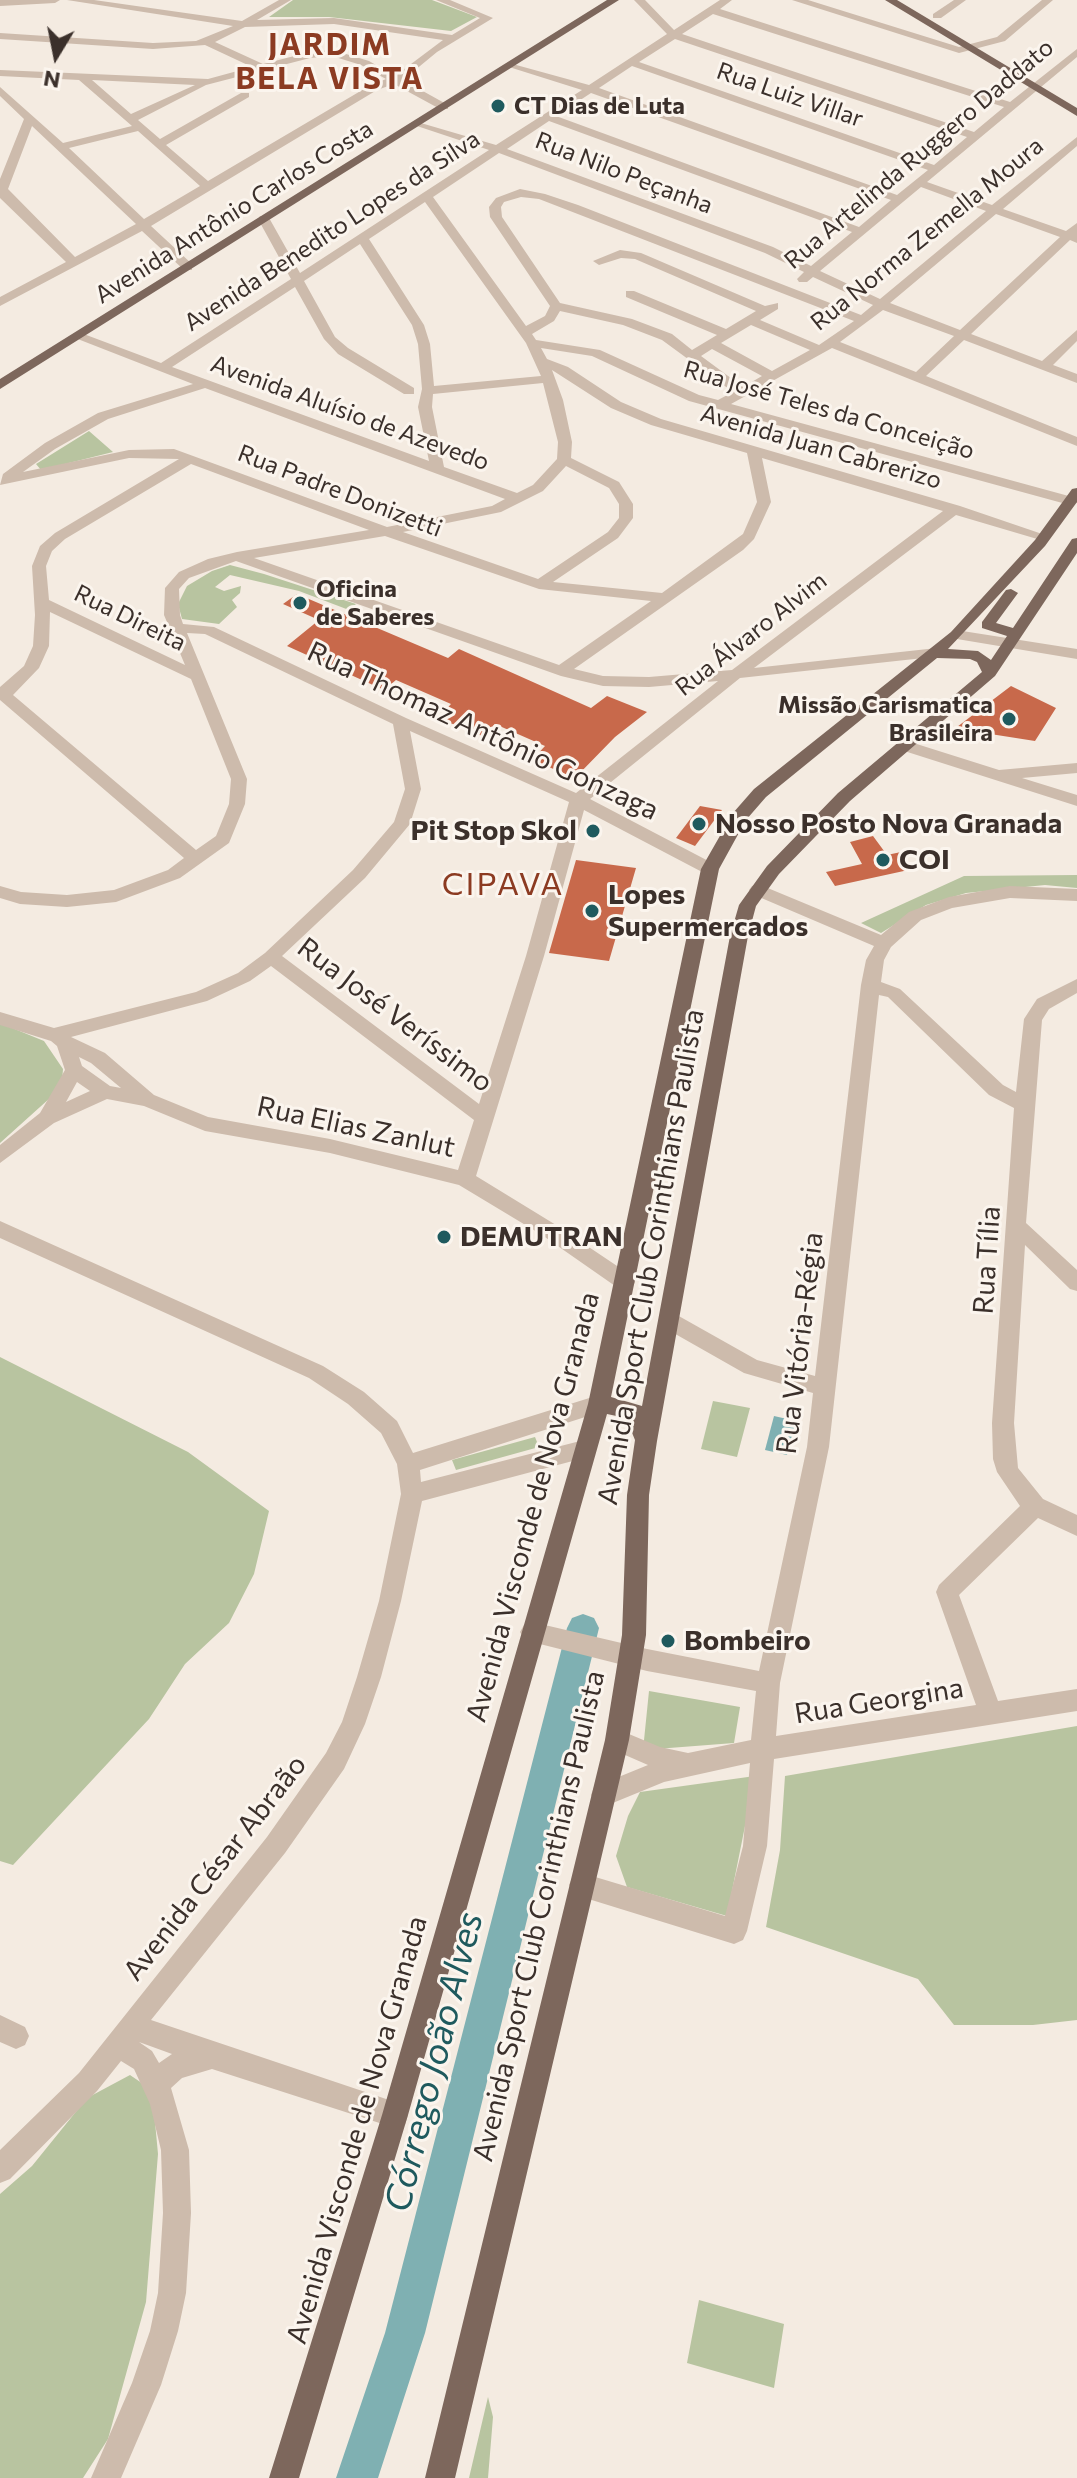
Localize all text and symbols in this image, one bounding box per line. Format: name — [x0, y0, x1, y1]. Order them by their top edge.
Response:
north arrow — [16, 16, 96, 96]
district label: JARDIM BELA VISTA — [235, 27, 425, 98]
street label: Rua Artelinda Ruggero Daddato — [779, 33, 1059, 275]
street label: Rua Luiz Villar — [713, 56, 867, 134]
text: N — [41, 65, 62, 95]
place label: CT Dias de Luta — [514, 92, 685, 120]
marker: CT Dias de Luta — [489, 97, 507, 115]
street label: Avenida Antônio Carlos Costa — [90, 114, 378, 310]
street label: Avenida Benedito Lopes da Silva — [179, 125, 485, 337]
street label: Rua Nilo Peçanha — [531, 126, 717, 220]
street label: Rua Norma Zemella Moura — [805, 131, 1049, 337]
street label: Avenida Aluísio de Azevedo — [207, 349, 493, 477]
street label: Rua José Teles da Conceição — [680, 355, 978, 465]
street label: Avenida Juan Cabrerizo — [697, 399, 945, 495]
street label: Rua Padre Donizetti — [234, 439, 446, 543]
street label: Rua Álvaro Alvim — [670, 566, 832, 702]
place label: Oficina de Saberes — [316, 575, 435, 631]
street label: Rua Direita — [69, 579, 191, 657]
marker: Oficina de Saberes — [291, 594, 309, 612]
street label: Rua Thomaz Antônio Gonzaga — [302, 635, 664, 827]
place label: Missão Carismatica Brasileira — [778, 691, 993, 747]
marker: Missão Carismatica Brasileira — [1000, 710, 1018, 728]
place label: Nosso Posto Nova Granada — [715, 807, 1062, 841]
place label: Pit Stop Skol — [410, 814, 577, 848]
marker: Nosso Posto Nova Granada — [690, 815, 708, 833]
marker: Pit Stop Skol — [584, 822, 602, 840]
place label: COI — [899, 843, 950, 877]
marker: COI — [874, 851, 892, 869]
district label: CIPAVA — [442, 865, 564, 903]
place label: Lopes Supermercados — [608, 878, 808, 944]
marker: Lopes Supermercados — [583, 902, 601, 920]
street label: Rua José Veríssimo — [291, 931, 499, 1099]
street label: Avenida Sport Club Corinthians Paulista — [591, 1007, 711, 1507]
street label: Rua Elias Zanlut — [254, 1090, 458, 1164]
street label: Rua Tília — [966, 1205, 1008, 1315]
place label: DEMUTRAN — [460, 1220, 623, 1254]
marker: DEMUTRAN — [435, 1228, 453, 1246]
street label: Rua Vitória-Régia — [770, 1230, 830, 1456]
street label: Avenida Visconde de Nova Granada — [459, 1288, 607, 1726]
place label: Bombeiro — [684, 1624, 811, 1658]
marker: Bombeiro — [659, 1632, 677, 1650]
street label: Avenida Sport Club Corinthians Paulista — [466, 1667, 612, 2165]
street label: Rua Georgina — [792, 1671, 966, 1731]
street label: Avenida César Abraão — [117, 1749, 313, 1987]
water label: Córrego João Alves — [376, 1908, 492, 2216]
street label: Avenida Visconde de Nova Granada — [280, 1912, 434, 2348]

